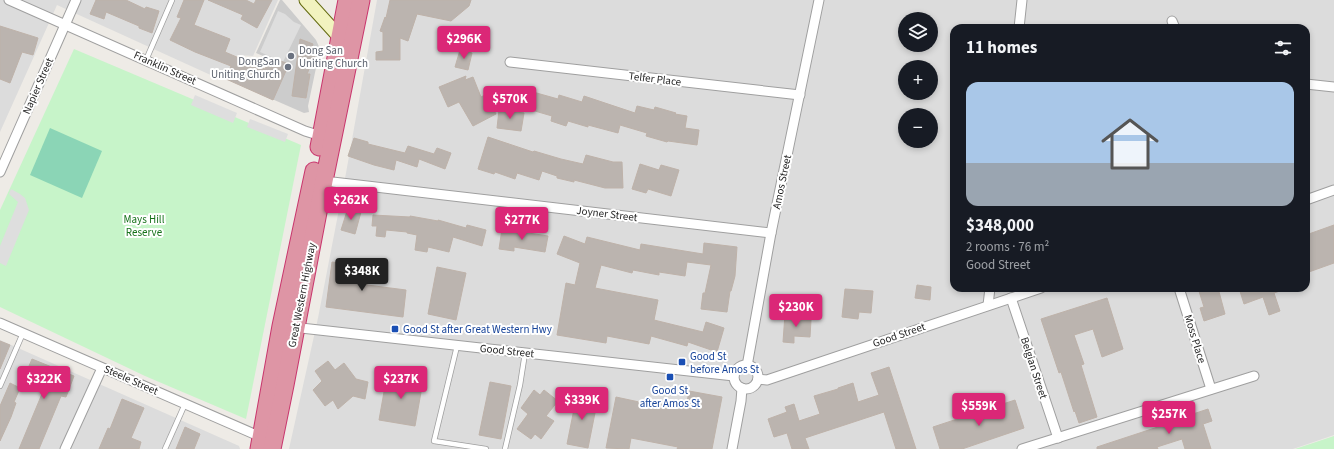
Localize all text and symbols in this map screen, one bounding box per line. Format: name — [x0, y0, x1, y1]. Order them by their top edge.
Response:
map controls — [898, 12, 938, 148]
button: layers — [898, 12, 938, 52]
pin: $296K — [436, 26, 492, 60]
text: $296K — [446, 30, 482, 48]
text: 11 homes — [966, 36, 1037, 60]
icon: filters — [1272, 37, 1294, 59]
place label: Dong San Uniting Church — [299, 43, 368, 71]
street label: Franklin Street — [131, 48, 199, 89]
marker: Dong San Uniting Church — [286, 51, 296, 61]
place label: DongSan Uniting Church — [211, 54, 280, 82]
street label: Napier Street — [19, 55, 57, 117]
button: + — [898, 60, 938, 100]
marker: DongSan Uniting Church — [283, 62, 293, 72]
street label: Telfer Place — [628, 68, 683, 90]
pin: $570K — [482, 86, 538, 120]
text: $570K — [492, 90, 528, 108]
button: − — [898, 108, 938, 148]
icon: home — [1094, 108, 1166, 180]
street label: Amos Street — [769, 153, 795, 211]
pin: $262K — [323, 187, 379, 221]
text: $262K — [333, 191, 369, 209]
street label: Joyner Street — [576, 203, 639, 225]
pin: $277K — [494, 207, 550, 241]
text: $277K — [504, 211, 540, 229]
park label: Mays Hill Reserve — [124, 212, 165, 240]
text: $348,000 — [966, 214, 1034, 238]
text: 2 rooms · 76 m² — [966, 238, 1049, 256]
street label: Great Western Highway — [284, 241, 320, 349]
text: Good Street — [966, 256, 1031, 274]
pin: $348K — [334, 258, 390, 292]
text: $348K — [344, 262, 380, 280]
pin: $230K — [768, 294, 824, 328]
text: $230K — [778, 298, 814, 316]
street label: Moss Place — [1180, 313, 1210, 366]
street label: Good Street — [871, 319, 928, 351]
place label: Good St after Great Western Hwy — [403, 322, 552, 337]
marker: Good St after Great Western Hwy — [390, 324, 400, 334]
street label: Belgian Street — [1017, 335, 1051, 401]
street label: Good Street — [479, 341, 535, 361]
place label: Good St before Amos St — [690, 349, 759, 377]
marker: Good St before Amos St — [677, 357, 687, 367]
street label: Steele Street — [101, 361, 161, 399]
pin: $322K — [16, 366, 72, 400]
pin: $237K — [373, 366, 429, 400]
text: $322K — [26, 370, 62, 388]
text: $237K — [383, 370, 419, 388]
marker: Good St after Amos St — [665, 372, 675, 382]
place label: Good St after Amos St — [640, 383, 701, 411]
pin: $339K — [554, 387, 610, 421]
text: $339K — [564, 391, 600, 409]
pin: $559K — [951, 393, 1007, 427]
text: $559K — [961, 397, 997, 415]
pin: $257K — [1141, 401, 1197, 435]
text: $257K — [1151, 405, 1187, 423]

